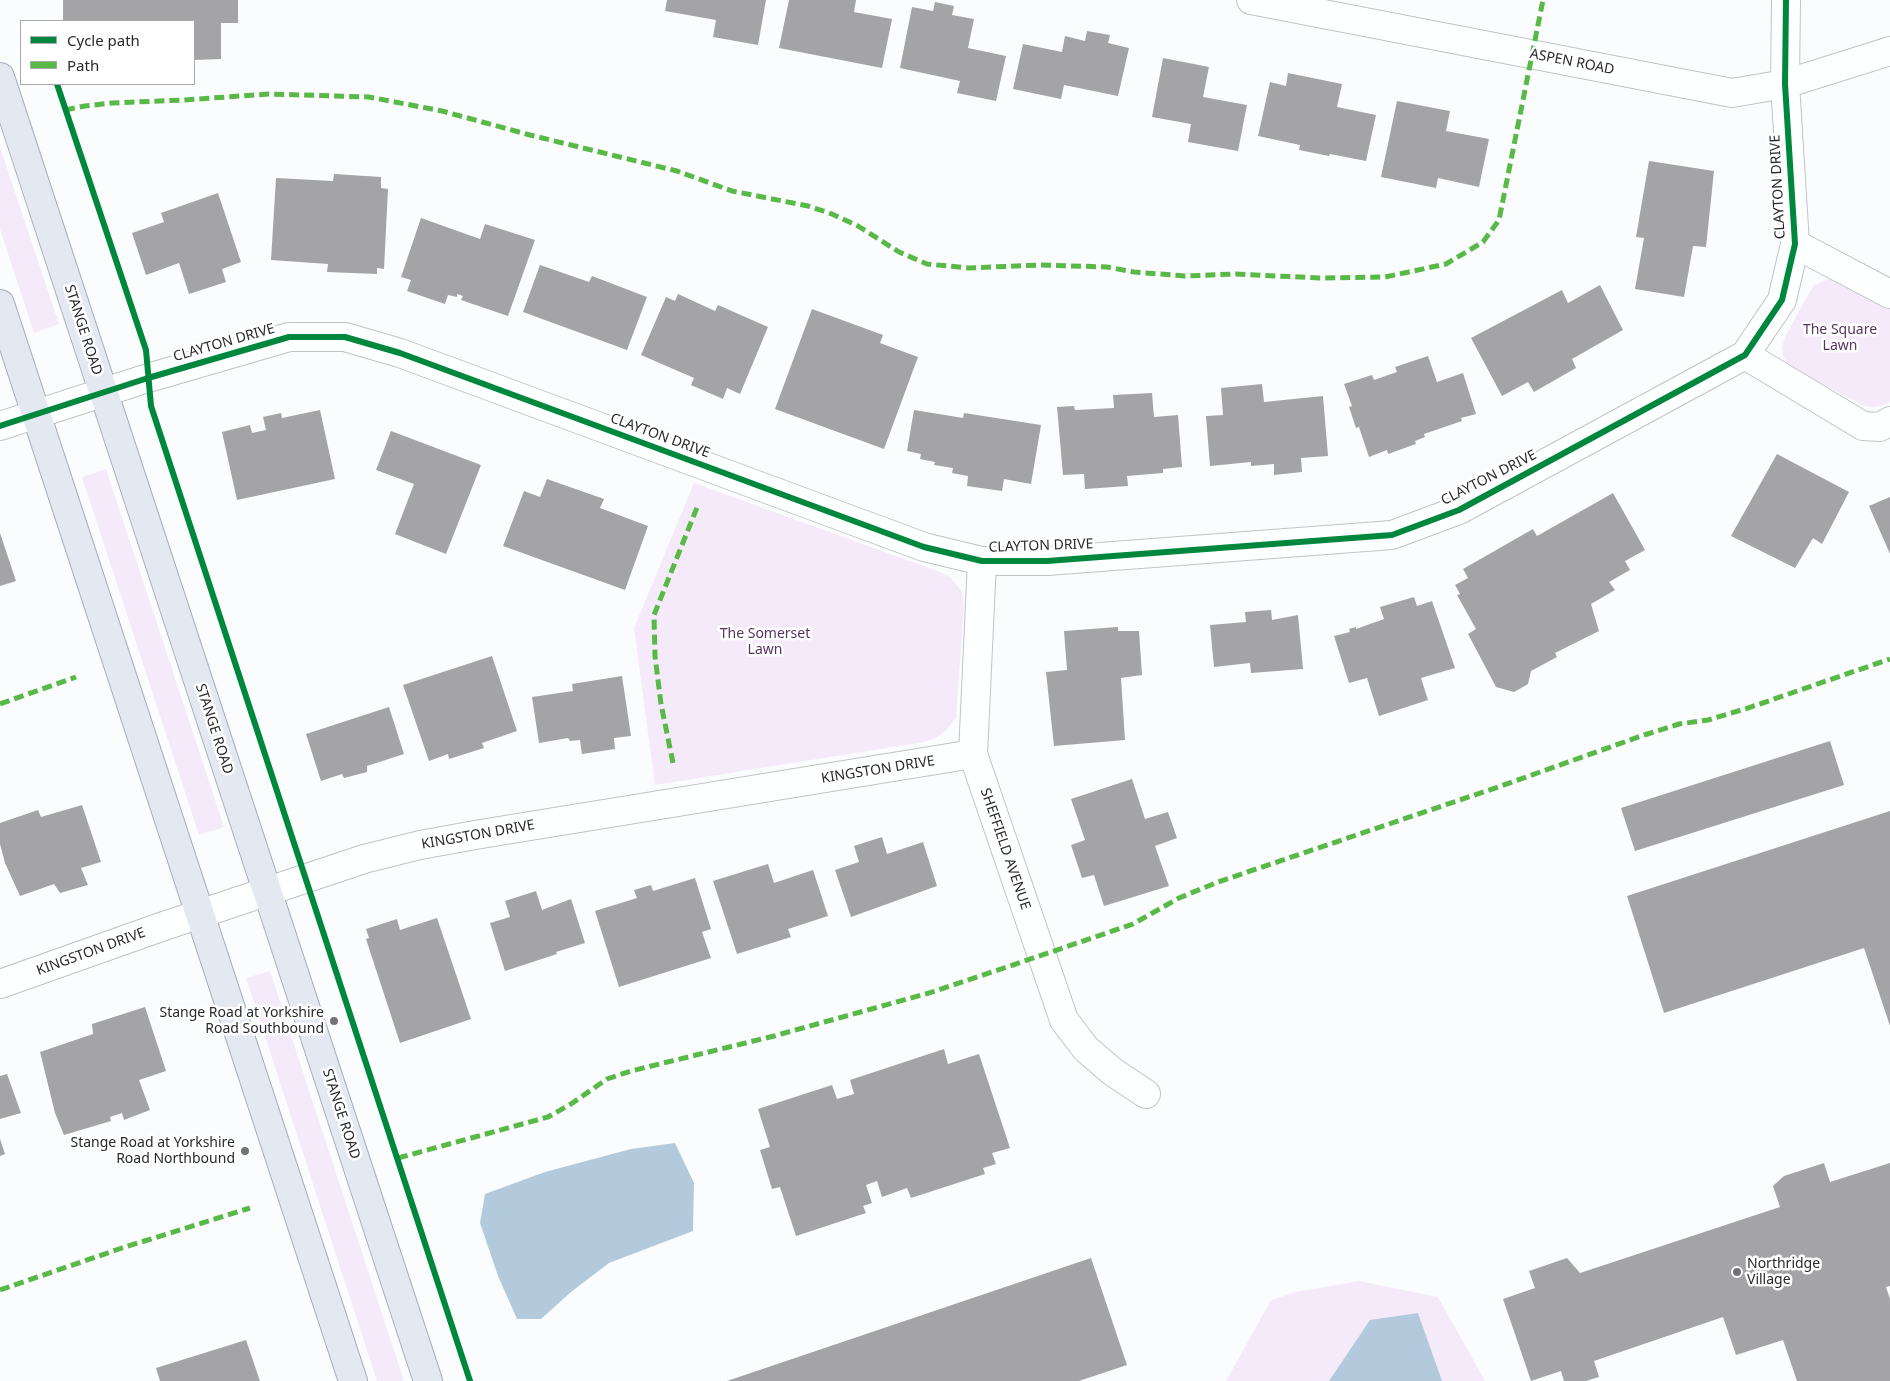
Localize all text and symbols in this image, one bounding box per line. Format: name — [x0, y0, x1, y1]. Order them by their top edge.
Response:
legend — [20, 20, 195, 85]
text: Cycle path — [67, 30, 140, 50]
street label: ASPEN ROAD — [1528, 46, 1616, 78]
text: Path — [67, 55, 99, 75]
street label: CLAYTON DRIVE — [1767, 134, 1789, 240]
street label: STANGE ROAD — [60, 283, 106, 377]
street label: CLAYTON DRIVE — [171, 320, 277, 366]
park label: The Square Lawn — [1803, 322, 1877, 354]
street label: CLAYTON DRIVE — [608, 410, 712, 462]
street label: CLAYTON DRIVE — [1439, 447, 1539, 509]
street label: CLAYTON DRIVE — [988, 536, 1094, 556]
park label: The Somerset Lawn — [720, 626, 810, 658]
street label: STANGE ROAD — [191, 682, 237, 776]
street label: KINGSTON DRIVE — [820, 753, 936, 787]
street label: SHEFFIELD AVENUE — [976, 786, 1034, 912]
street label: KINGSTON DRIVE — [420, 817, 536, 853]
street label: KINGSTON DRIVE — [34, 925, 148, 979]
place label: Stange Road at Yorkshire Road Southbound — [159, 1005, 324, 1038]
marker: Stange Road at Yorkshire Road Southbound — [328, 1015, 340, 1027]
street label: STANGE ROAD — [318, 1067, 364, 1161]
place label: Stange Road at Yorkshire Road Northbound — [70, 1135, 235, 1168]
marker: Stange Road at Yorkshire Road Northbound — [239, 1145, 251, 1157]
place label: Northridge Village — [1747, 1256, 1820, 1288]
marker: Northridge Village — [1731, 1266, 1743, 1278]

